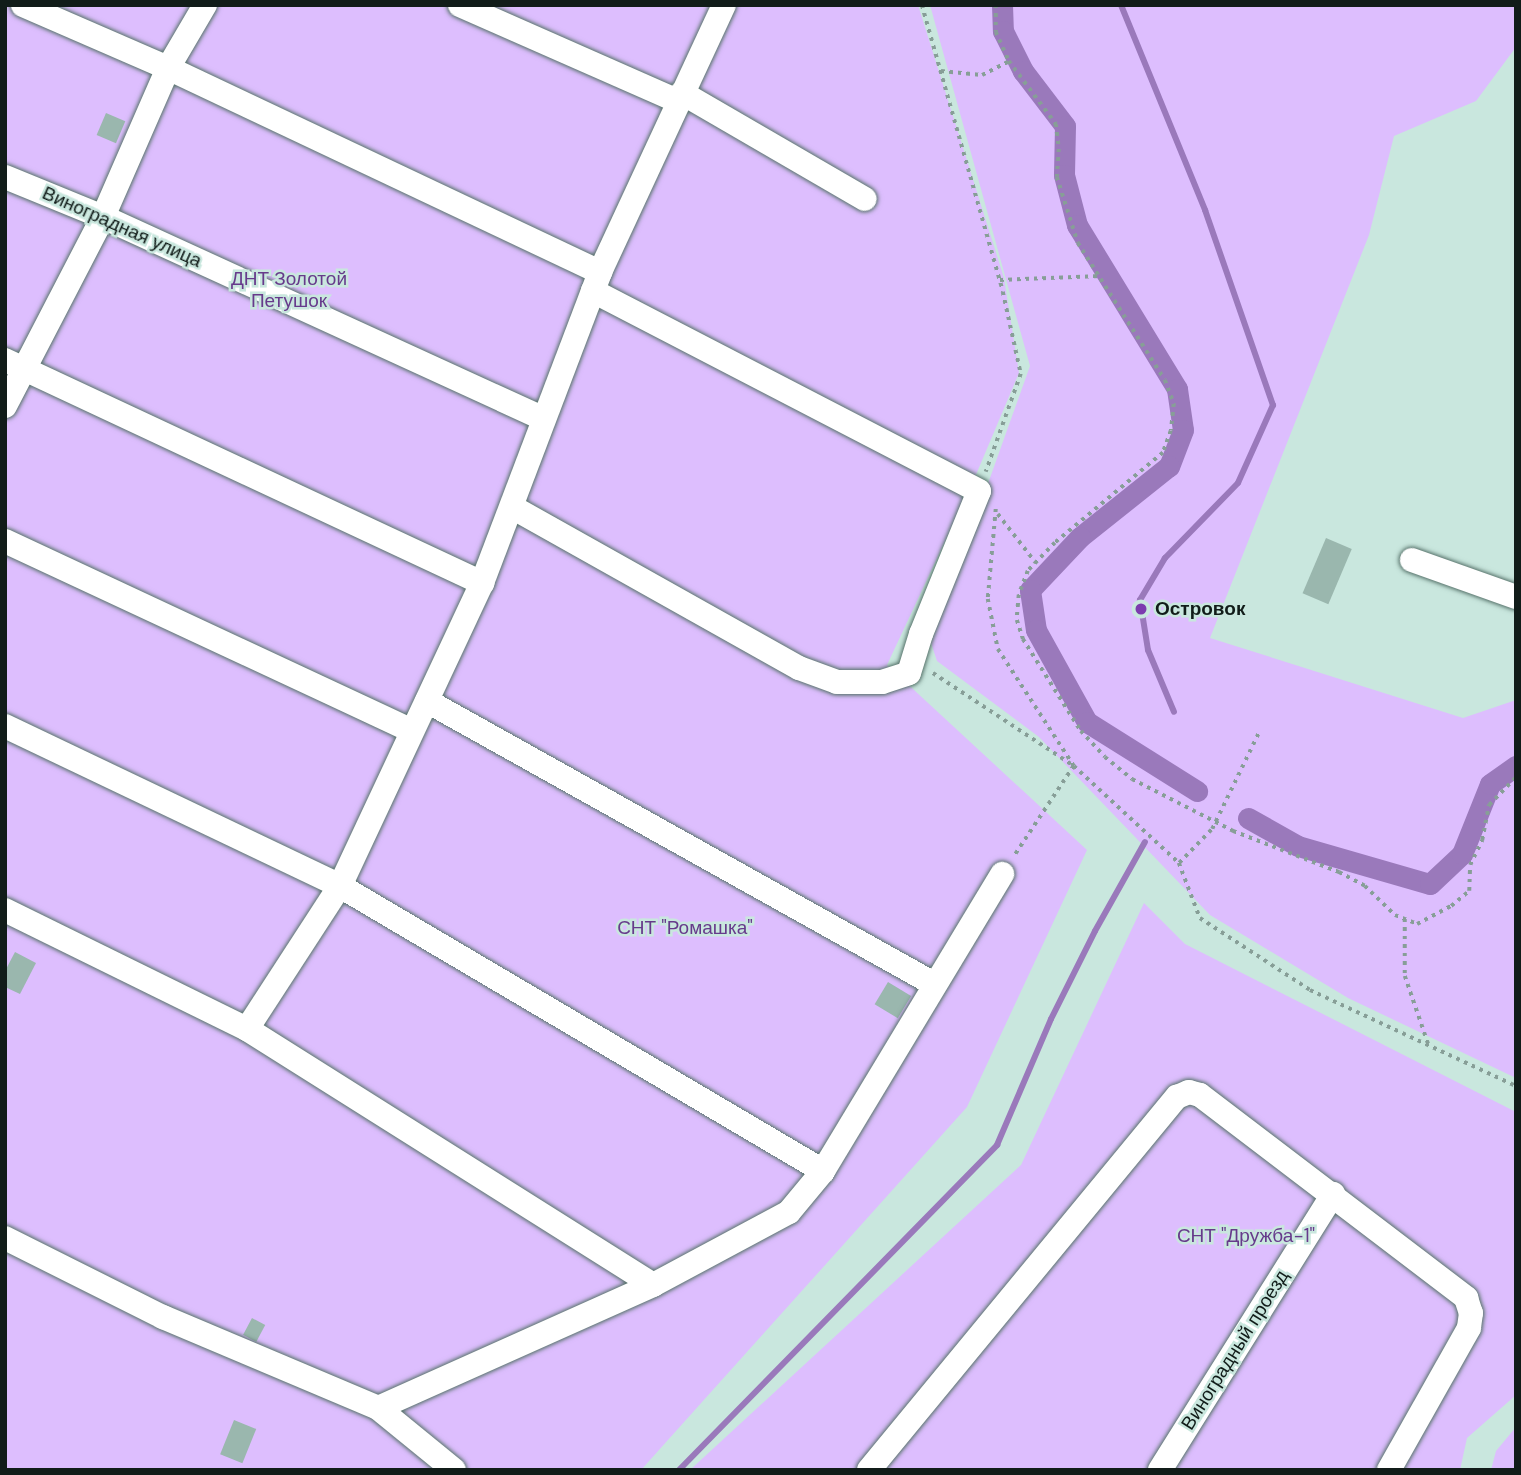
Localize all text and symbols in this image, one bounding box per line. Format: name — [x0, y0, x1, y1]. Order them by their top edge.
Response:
street label: Виноградная улица — [39, 182, 205, 272]
park label: ДНТ Золотой Петушок — [231, 268, 347, 312]
place label: Островок — [1155, 598, 1245, 620]
marker: Островок — [1133, 601, 1149, 617]
park label: СНТ "Ромашка" — [617, 917, 753, 939]
park label: СНТ "Дружба-1" — [1177, 1225, 1315, 1247]
street label: Виноградный проезд — [1177, 1266, 1293, 1434]

